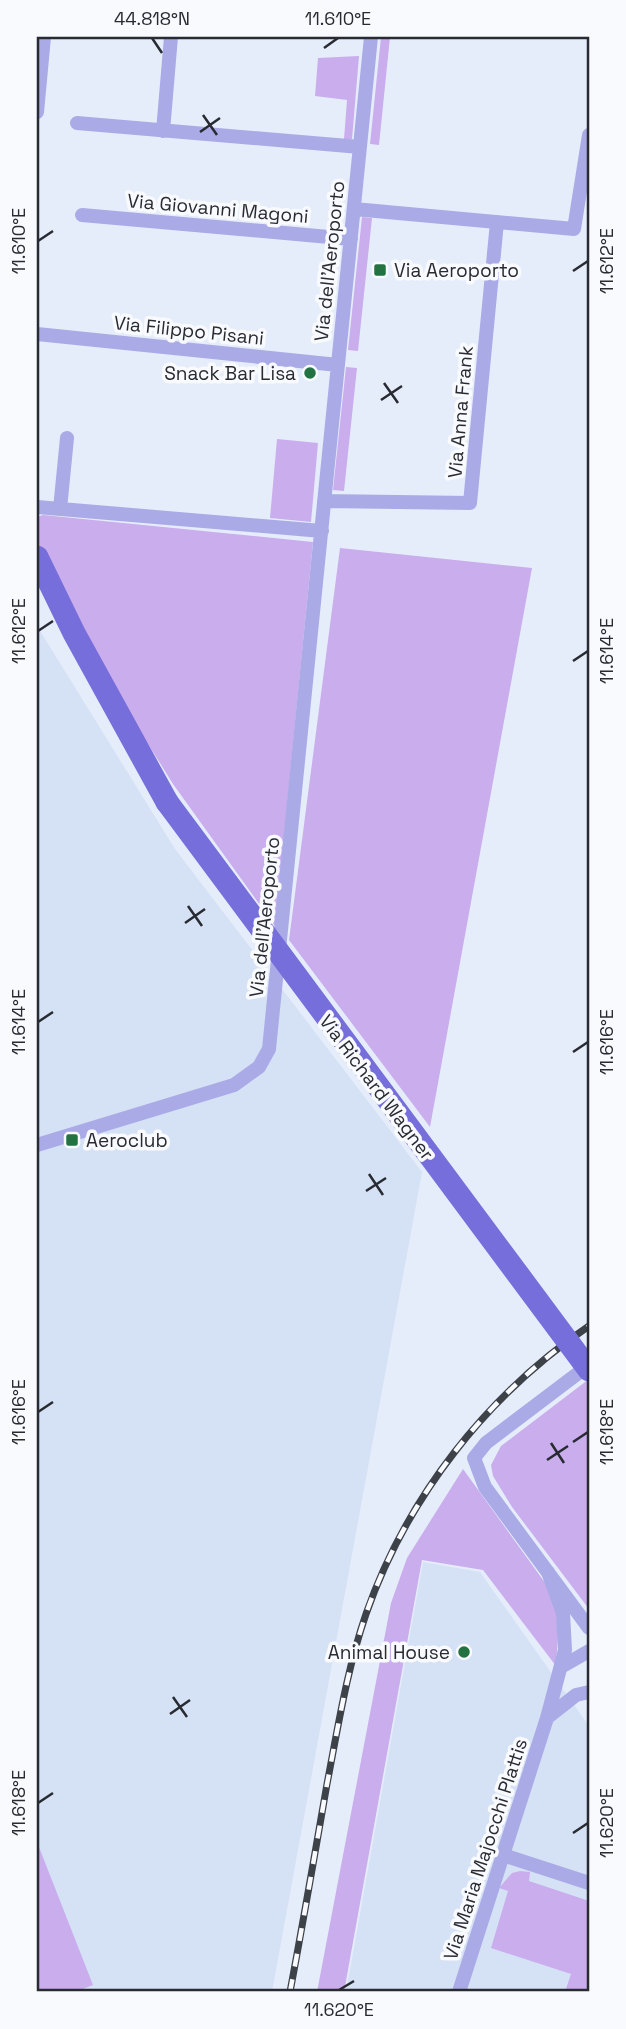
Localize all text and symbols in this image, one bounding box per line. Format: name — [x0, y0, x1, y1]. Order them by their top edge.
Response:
text: 44.818°N — [114, 7, 190, 30]
text: 11.610°E — [305, 7, 371, 30]
street label: Via dell'Aeroporto — [309, 180, 350, 343]
street label: Via Giovanni Magoni — [126, 188, 310, 229]
text: 11.610°E — [7, 208, 30, 274]
text: 11.612°E — [595, 228, 618, 294]
place label: Via Aeroporto — [394, 258, 519, 283]
marker: Via Aeroporto — [372, 262, 388, 278]
street label: Via Filippo Pisani — [113, 310, 265, 351]
street label: Via Anna Frank — [442, 345, 479, 479]
place label: Snack Bar Lisa — [164, 361, 296, 386]
marker: Snack Bar Lisa — [302, 365, 318, 381]
text: 11.612°E — [7, 598, 30, 664]
text: 11.614°E — [595, 618, 618, 684]
street label: Via dell'Aeroporto — [244, 836, 285, 999]
text: 11.614°E — [7, 989, 30, 1055]
text: 11.616°E — [595, 1009, 618, 1075]
street label: Via Richard Wagner — [314, 1010, 440, 1165]
place label: Aeroclub — [86, 1128, 168, 1153]
marker: Aeroclub — [64, 1132, 80, 1148]
text: 11.616°E — [7, 1379, 30, 1445]
text: 11.618°E — [595, 1399, 618, 1465]
place label: Animal House — [328, 1640, 450, 1665]
marker: Animal House — [456, 1644, 472, 1660]
street label: Via Maria Majocchi Plattis — [438, 1735, 533, 1963]
text: 11.618°E — [7, 1770, 30, 1836]
text: 11.620°E — [595, 1788, 618, 1858]
text: 11.620°E — [304, 1998, 374, 2021]

